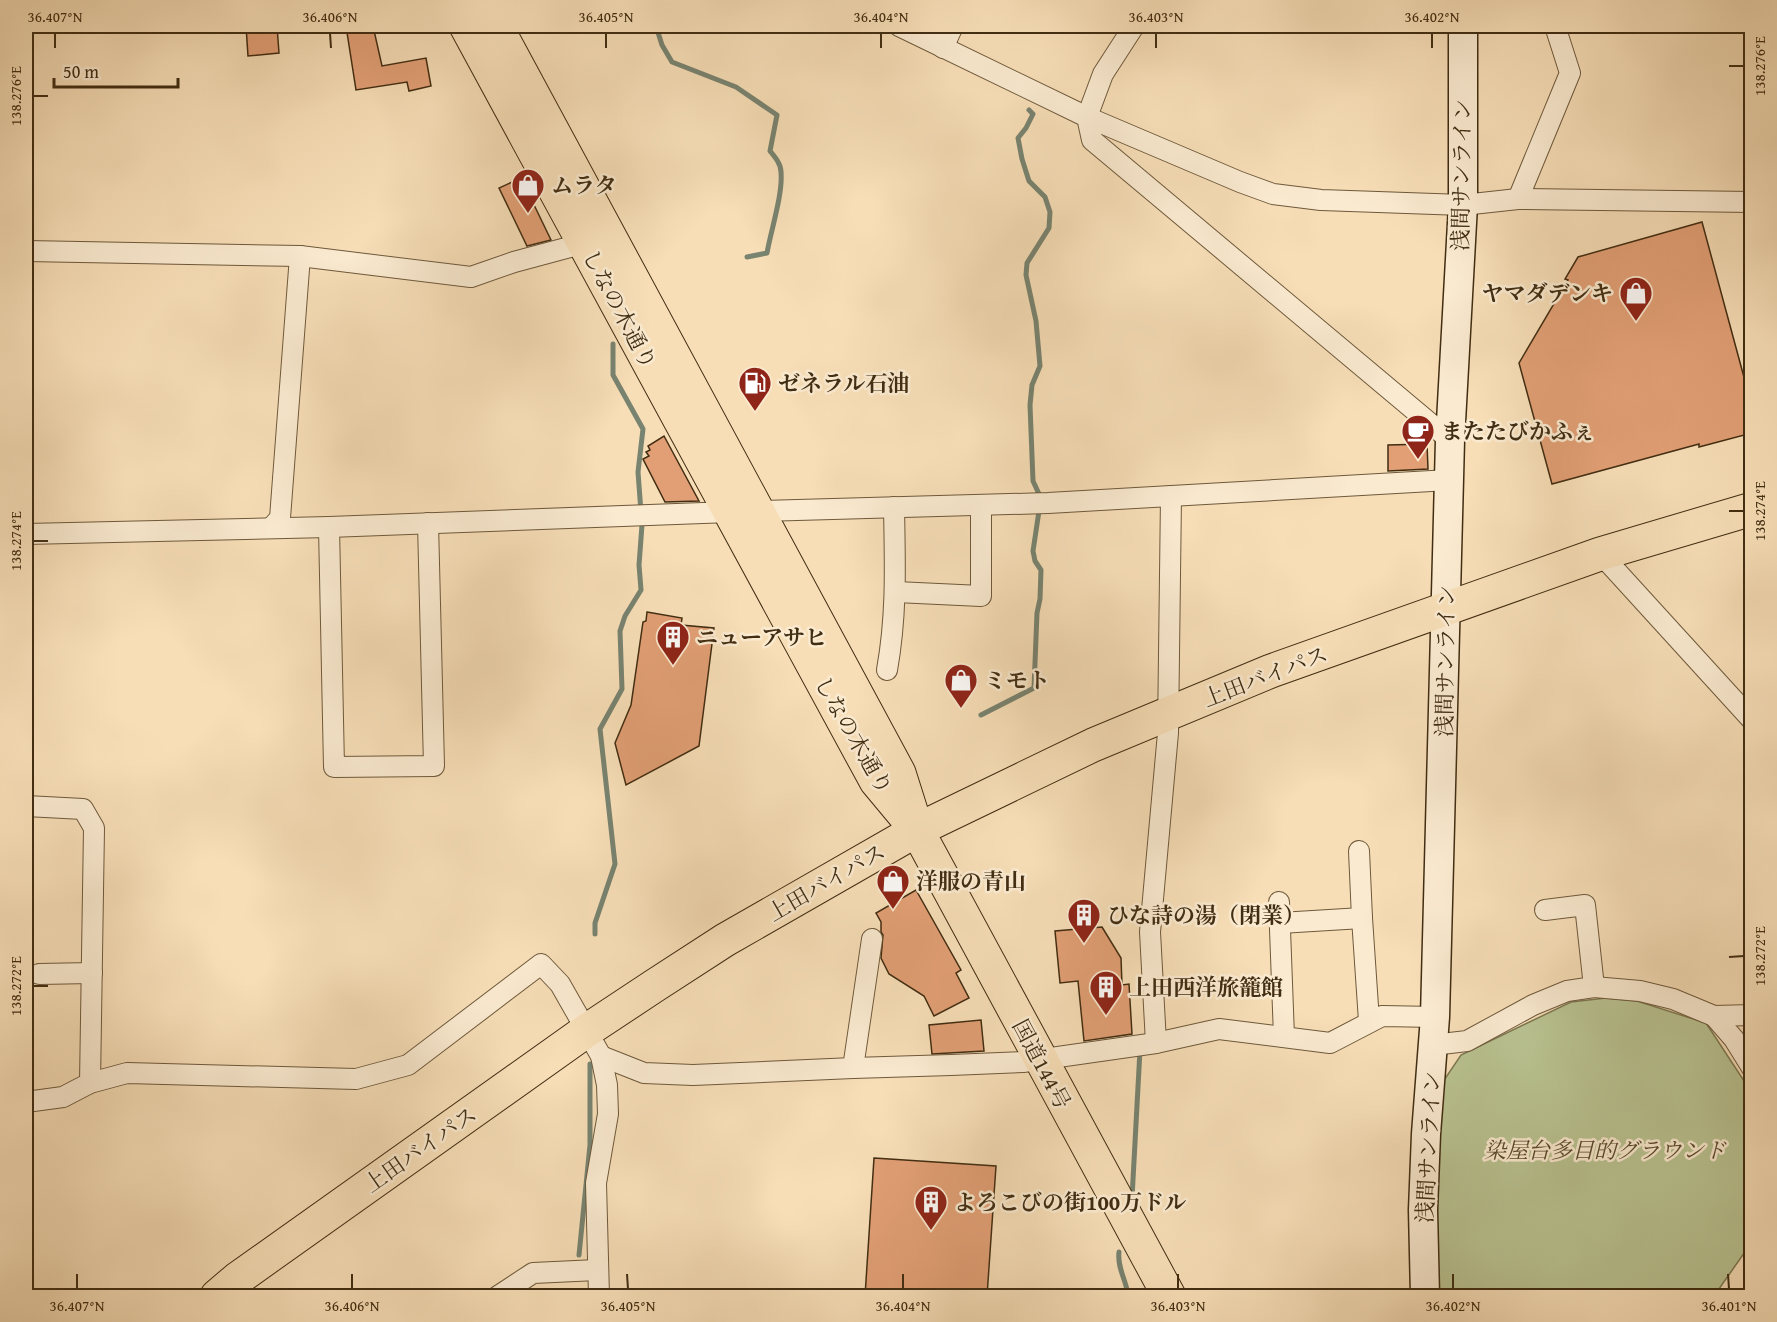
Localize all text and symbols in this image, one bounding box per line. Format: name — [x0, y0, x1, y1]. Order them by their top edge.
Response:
text: 36.407°N — [28, 6, 83, 27]
text: 36.406°N — [303, 6, 358, 27]
text: 36.405°N — [579, 6, 634, 27]
text: 36.404°N — [854, 6, 909, 27]
text: 36.403°N — [1129, 6, 1184, 27]
text: 36.402°N — [1405, 6, 1460, 27]
text: 138.276°E — [1749, 36, 1770, 96]
scale bar — [54, 51, 178, 89]
text: 50 m — [63, 58, 99, 85]
text: 138.276°E — [5, 66, 26, 126]
street label: 浅間サンライン — [1444, 99, 1478, 251]
shop icon: ムラタ — [510, 167, 546, 214]
place label: ムラタ — [551, 169, 617, 201]
street label: しなの木通り — [575, 243, 665, 375]
shop icon: ヤマダデンキ — [1618, 275, 1654, 322]
place label: ヤマダデンキ — [1481, 277, 1613, 309]
fuel station icon: ゼネラル石油 — [737, 365, 773, 412]
place label: ゼネラル石油 — [778, 367, 909, 399]
cafe icon: またたびかふぇ — [1400, 413, 1436, 460]
place label: またたびかふぇ — [1441, 415, 1595, 447]
text: 138.274°E — [1749, 481, 1770, 541]
text: 138.274°E — [5, 511, 26, 571]
street label: 浅間サンライン — [1428, 585, 1462, 737]
building icon: ニューアサヒ — [655, 619, 691, 666]
place label: ニューアサヒ — [696, 621, 827, 653]
street label: 上田バイパス — [1198, 637, 1332, 715]
shop icon: ミモト — [943, 662, 979, 709]
place label: ミモト — [984, 664, 1050, 696]
street label: しなの木通り — [807, 670, 901, 800]
street label: 上田バイパス — [761, 835, 891, 929]
shop icon: 洋服の青山 — [875, 863, 911, 910]
place label: 洋服の青山 — [916, 865, 1026, 897]
building icon: ひな詩の湯（閉業） — [1066, 897, 1102, 944]
place label: ひな詩の湯（閉業） — [1107, 899, 1305, 931]
text: 138.272°E — [1749, 926, 1770, 986]
text: 138.272°E — [5, 956, 26, 1016]
building icon: 上田西洋旅籠館 — [1088, 969, 1124, 1016]
place label: 上田西洋旅籠館 — [1129, 971, 1283, 1003]
street label: 国道144号 — [1005, 1013, 1079, 1115]
street label: 浅間サンライン — [1408, 1070, 1448, 1224]
street label: 上田バイパス — [357, 1098, 483, 1200]
park label: 染屋台多目的グラウンド — [1484, 1134, 1727, 1166]
building icon: よろこびの街100万ドル — [913, 1184, 949, 1231]
place label: よろこびの街100万ドル — [954, 1186, 1186, 1218]
text: 36.407°N — [50, 1295, 105, 1316]
text: 36.406°N — [325, 1295, 380, 1316]
text: 36.405°N — [601, 1295, 656, 1316]
text: 36.404°N — [876, 1295, 931, 1316]
text: 36.403°N — [1151, 1295, 1206, 1316]
text: 36.402°N — [1426, 1295, 1481, 1316]
text: 36.401°N — [1702, 1295, 1757, 1316]

